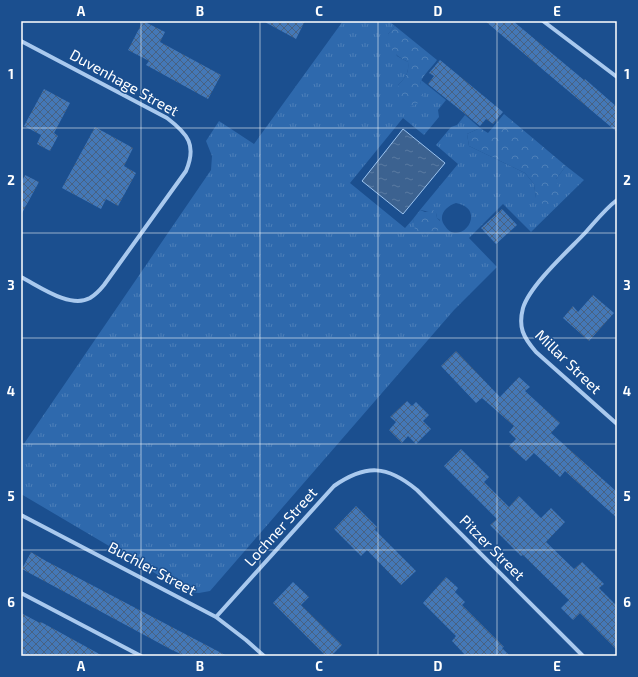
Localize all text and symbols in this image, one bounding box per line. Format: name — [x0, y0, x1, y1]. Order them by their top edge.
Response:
text: A — [77, 3, 86, 19]
text: B — [196, 3, 204, 19]
text: C — [315, 3, 323, 19]
text: D — [434, 3, 443, 19]
text: E — [553, 3, 561, 19]
street label: Duvenhage Street — [67, 45, 182, 120]
text: 1 — [8, 66, 14, 82]
text: 1 — [624, 66, 630, 82]
text: 2 — [7, 172, 15, 188]
text: 2 — [623, 172, 631, 188]
text: 3 — [7, 277, 15, 293]
text: 3 — [623, 277, 631, 293]
street label: Millar Street — [532, 325, 606, 397]
text: 4 — [7, 383, 15, 399]
text: 4 — [623, 383, 631, 399]
street label: Lochner Street — [240, 483, 321, 569]
text: 5 — [7, 488, 15, 504]
text: 5 — [623, 488, 631, 504]
street label: Pitzer Street — [456, 511, 529, 584]
street label: Buchler Street — [105, 537, 200, 599]
text: 6 — [7, 594, 15, 610]
text: 6 — [623, 594, 631, 610]
text: A — [77, 658, 86, 674]
text: B — [196, 658, 204, 674]
text: C — [315, 658, 323, 674]
text: D — [434, 658, 443, 674]
text: E — [553, 658, 561, 674]

